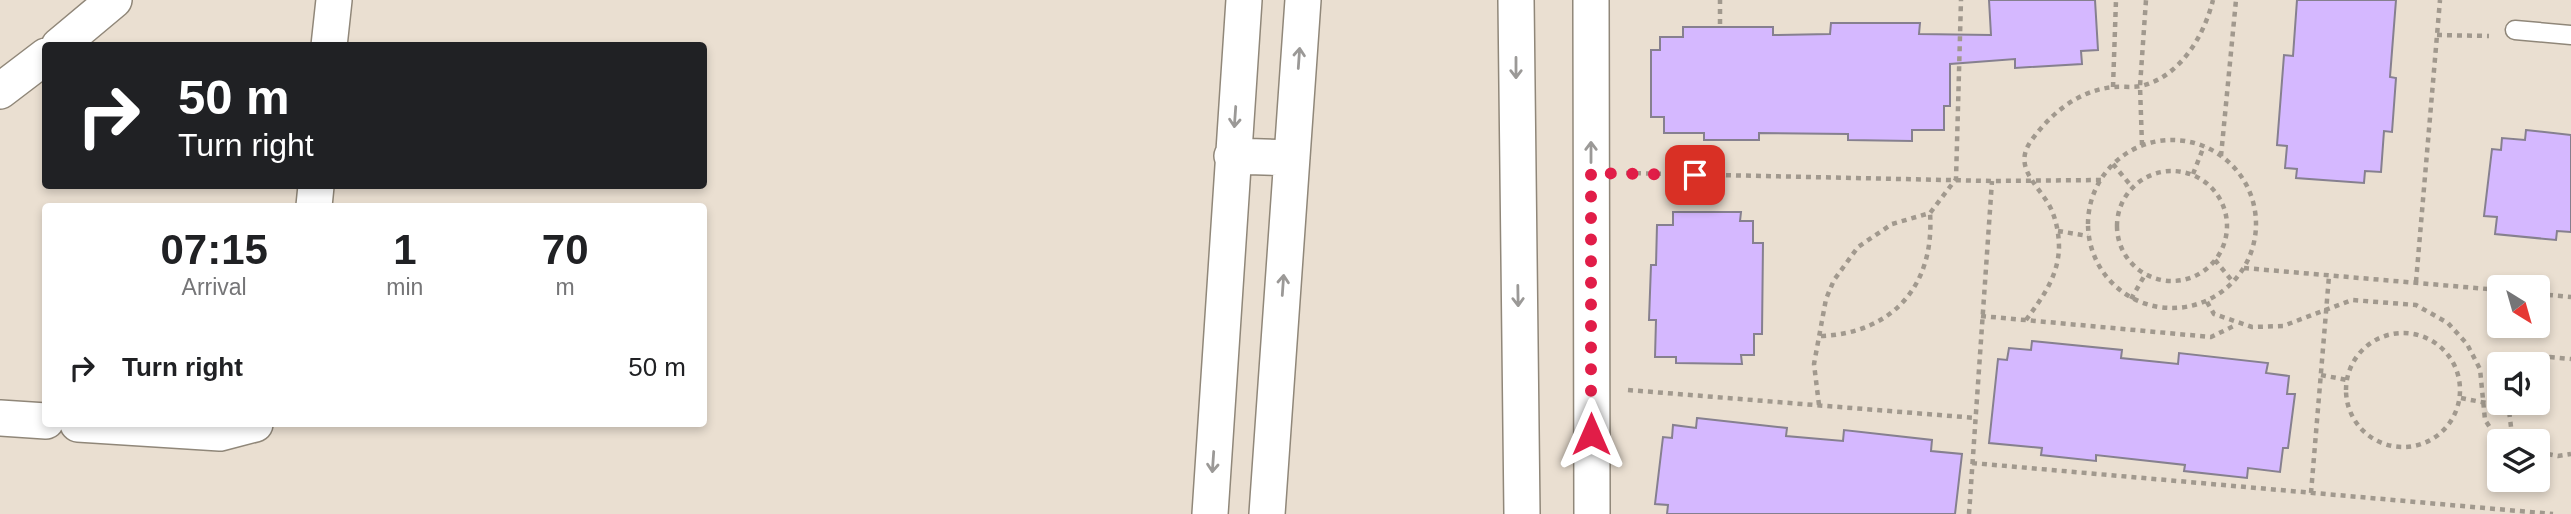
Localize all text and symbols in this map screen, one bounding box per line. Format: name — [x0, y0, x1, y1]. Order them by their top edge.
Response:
one-way arrow — [1293, 47, 1306, 70]
one-way arrow — [1509, 56, 1523, 79]
icon: right — [63, 70, 154, 161]
text: 50 m — [178, 70, 290, 124]
one-way arrow — [1228, 105, 1241, 128]
text: Turn right — [178, 127, 314, 163]
one-way arrow — [1584, 141, 1598, 164]
pin — [1665, 145, 1725, 205]
icon: arrive — [1676, 156, 1714, 194]
text: 07:15 — [160, 226, 268, 273]
text: 1 — [393, 226, 417, 273]
text: 70 — [542, 226, 589, 273]
text: Arrival — [182, 274, 247, 300]
text: min — [386, 274, 423, 300]
text: m — [556, 274, 575, 300]
one-way arrow — [1277, 274, 1290, 297]
north arrow — [2487, 275, 2550, 338]
map controls — [2487, 275, 2550, 492]
one-way arrow — [1511, 284, 1525, 307]
icon: right — [63, 349, 101, 387]
text: Turn right — [122, 352, 243, 382]
text: 50 m — [628, 352, 686, 382]
button: sound — [2487, 352, 2550, 415]
position arrow — [1554, 397, 1628, 471]
button: layers — [2487, 429, 2550, 492]
one-way arrow — [1207, 451, 1220, 474]

